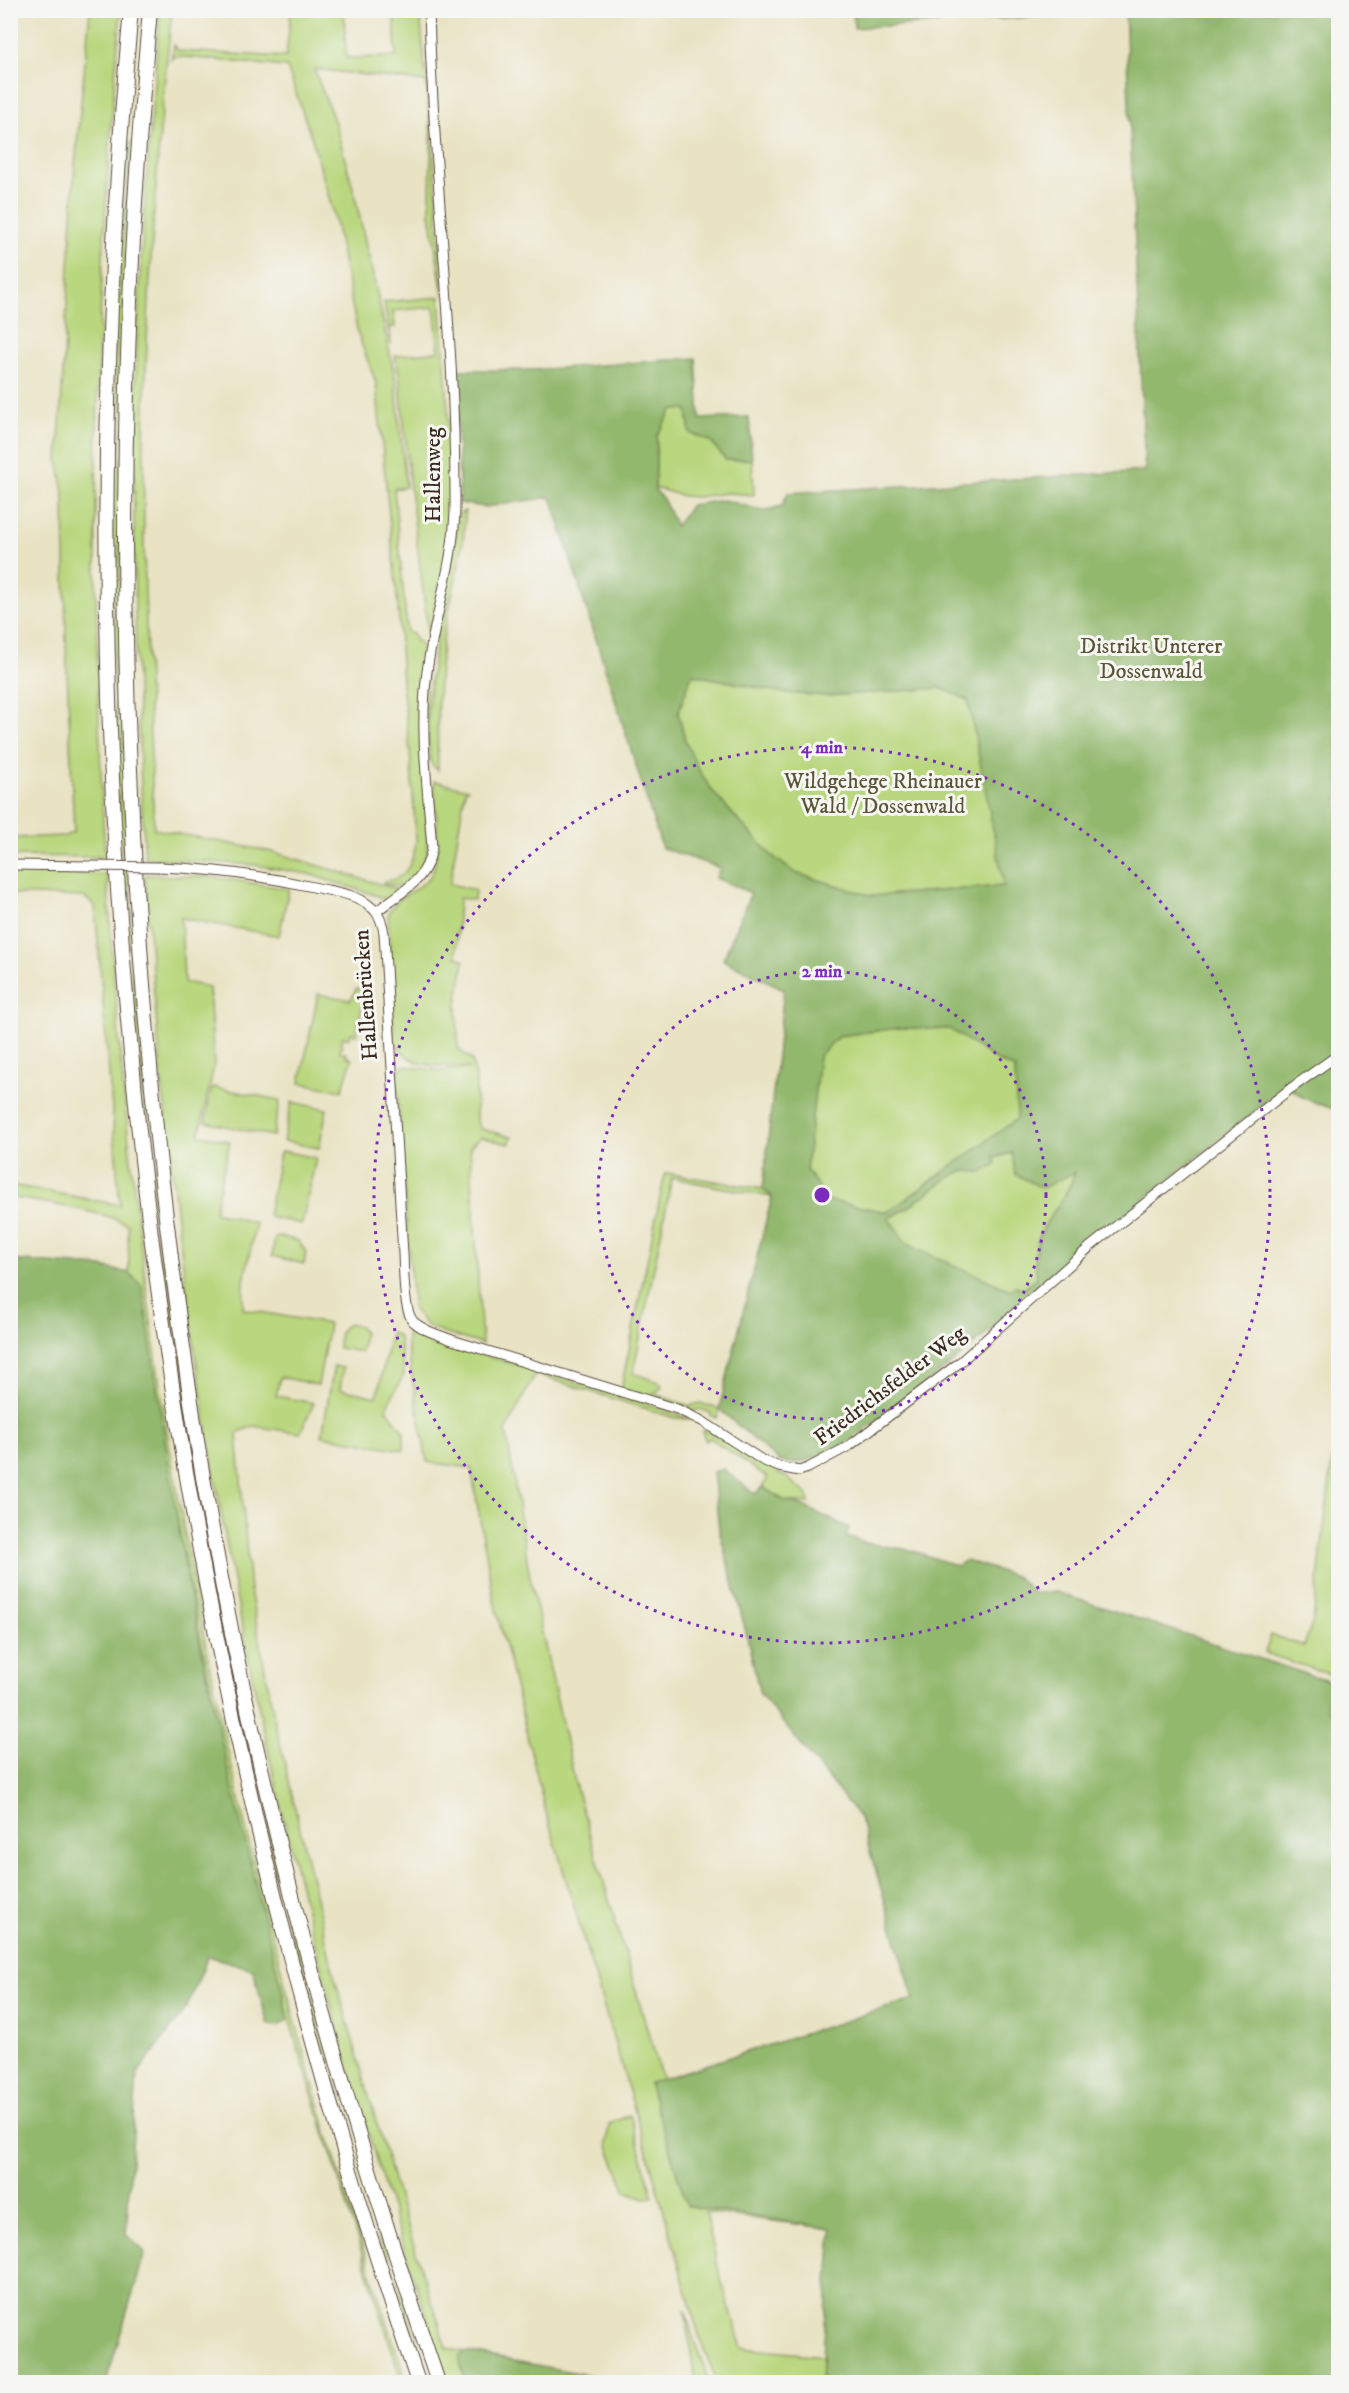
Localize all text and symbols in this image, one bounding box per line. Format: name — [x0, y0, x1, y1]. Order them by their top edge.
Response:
street label: Hallenweg — [420, 427, 447, 523]
park label: Distrikt Unterer Dossenwald — [1080, 633, 1223, 685]
text: 4 min — [800, 737, 843, 759]
park label: Wildgehege Rheinauer Wald / Dossenwald — [783, 768, 983, 820]
street label: Hallenbrücken — [348, 928, 384, 1061]
text: 2 min — [802, 961, 843, 983]
centre of rings — [812, 1185, 832, 1205]
street label: Friedrichsfelder Weg — [809, 1320, 971, 1452]

